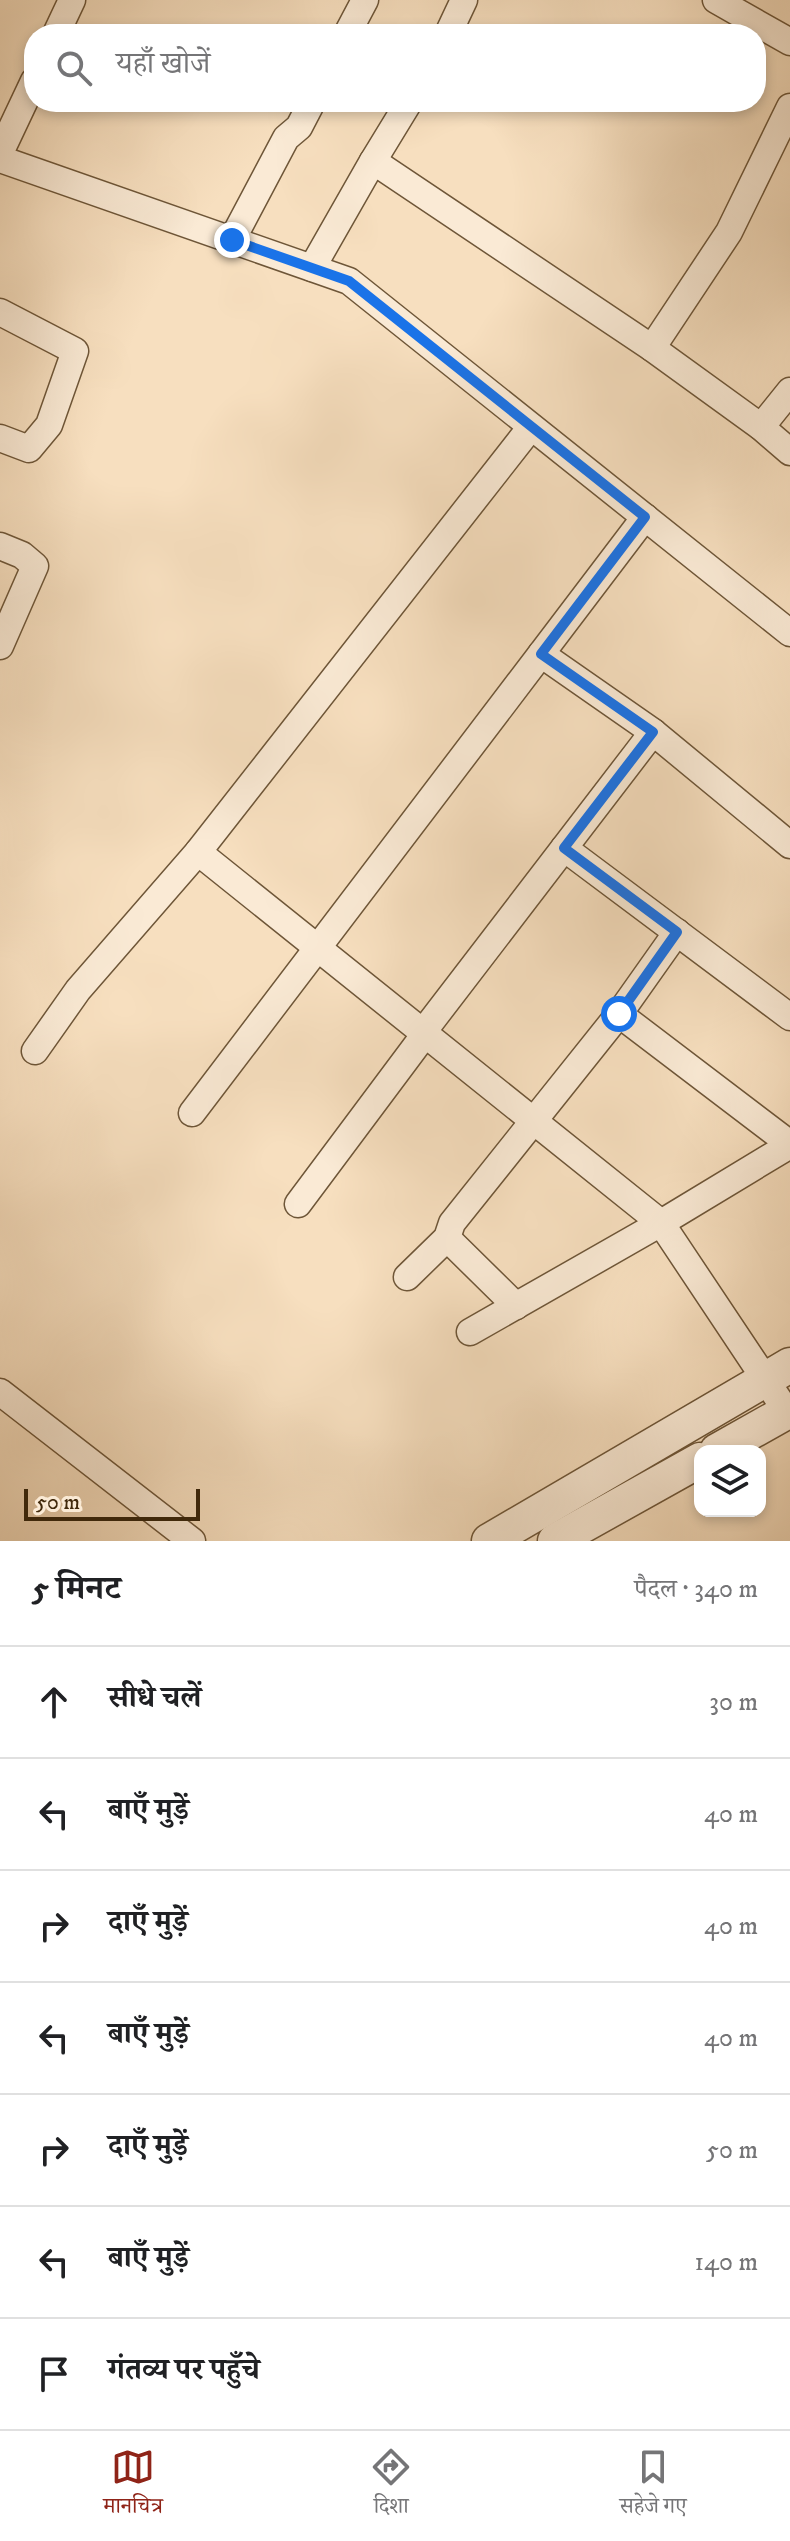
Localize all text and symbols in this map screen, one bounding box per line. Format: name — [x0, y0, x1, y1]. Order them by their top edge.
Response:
search box — [24, 24, 766, 112]
icon: search — [52, 46, 96, 90]
text: यहाँ खोजें — [116, 46, 210, 83]
route end — [214, 222, 250, 258]
route start — [601, 996, 637, 1032]
map controls — [694, 1445, 766, 1517]
button: layers — [694, 1445, 766, 1517]
scale bar — [24, 1485, 200, 1521]
text: 50 m — [36, 1489, 80, 1516]
text: 5 मिनट — [32, 1568, 121, 1610]
text: पैदल · 340 m — [634, 1573, 758, 1606]
icon: ahead — [32, 1680, 76, 1724]
text: सीधे चलें — [108, 1680, 201, 1717]
text: 30 m — [709, 1686, 758, 1719]
icon: left — [32, 1792, 76, 1836]
text: बाएँ मुड़ें — [108, 1792, 189, 1829]
text: 40 m — [704, 1798, 758, 1831]
icon: right — [32, 1904, 76, 1948]
text: दाएँ मुड़ें — [108, 1904, 188, 1941]
text: 40 m — [704, 1910, 758, 1943]
icon: left — [32, 2016, 76, 2060]
text: बाएँ मुड़ें — [108, 2016, 189, 2053]
text: 40 m — [704, 2022, 758, 2055]
icon: right — [32, 2128, 76, 2172]
text: दाएँ मुड़ें — [108, 2128, 188, 2165]
text: 50 m — [706, 2134, 758, 2167]
icon: left — [32, 2240, 76, 2284]
text: बाएँ मुड़ें — [108, 2240, 189, 2277]
text: 140 m — [694, 2246, 758, 2279]
icon: arrive — [32, 2352, 76, 2396]
text: गंतव्य पर पहुँचे — [108, 2352, 260, 2389]
tab: मानचित्र — [103, 2445, 163, 2527]
tab: दिशा — [369, 2445, 413, 2527]
tab: सहेजे गए — [620, 2445, 687, 2527]

